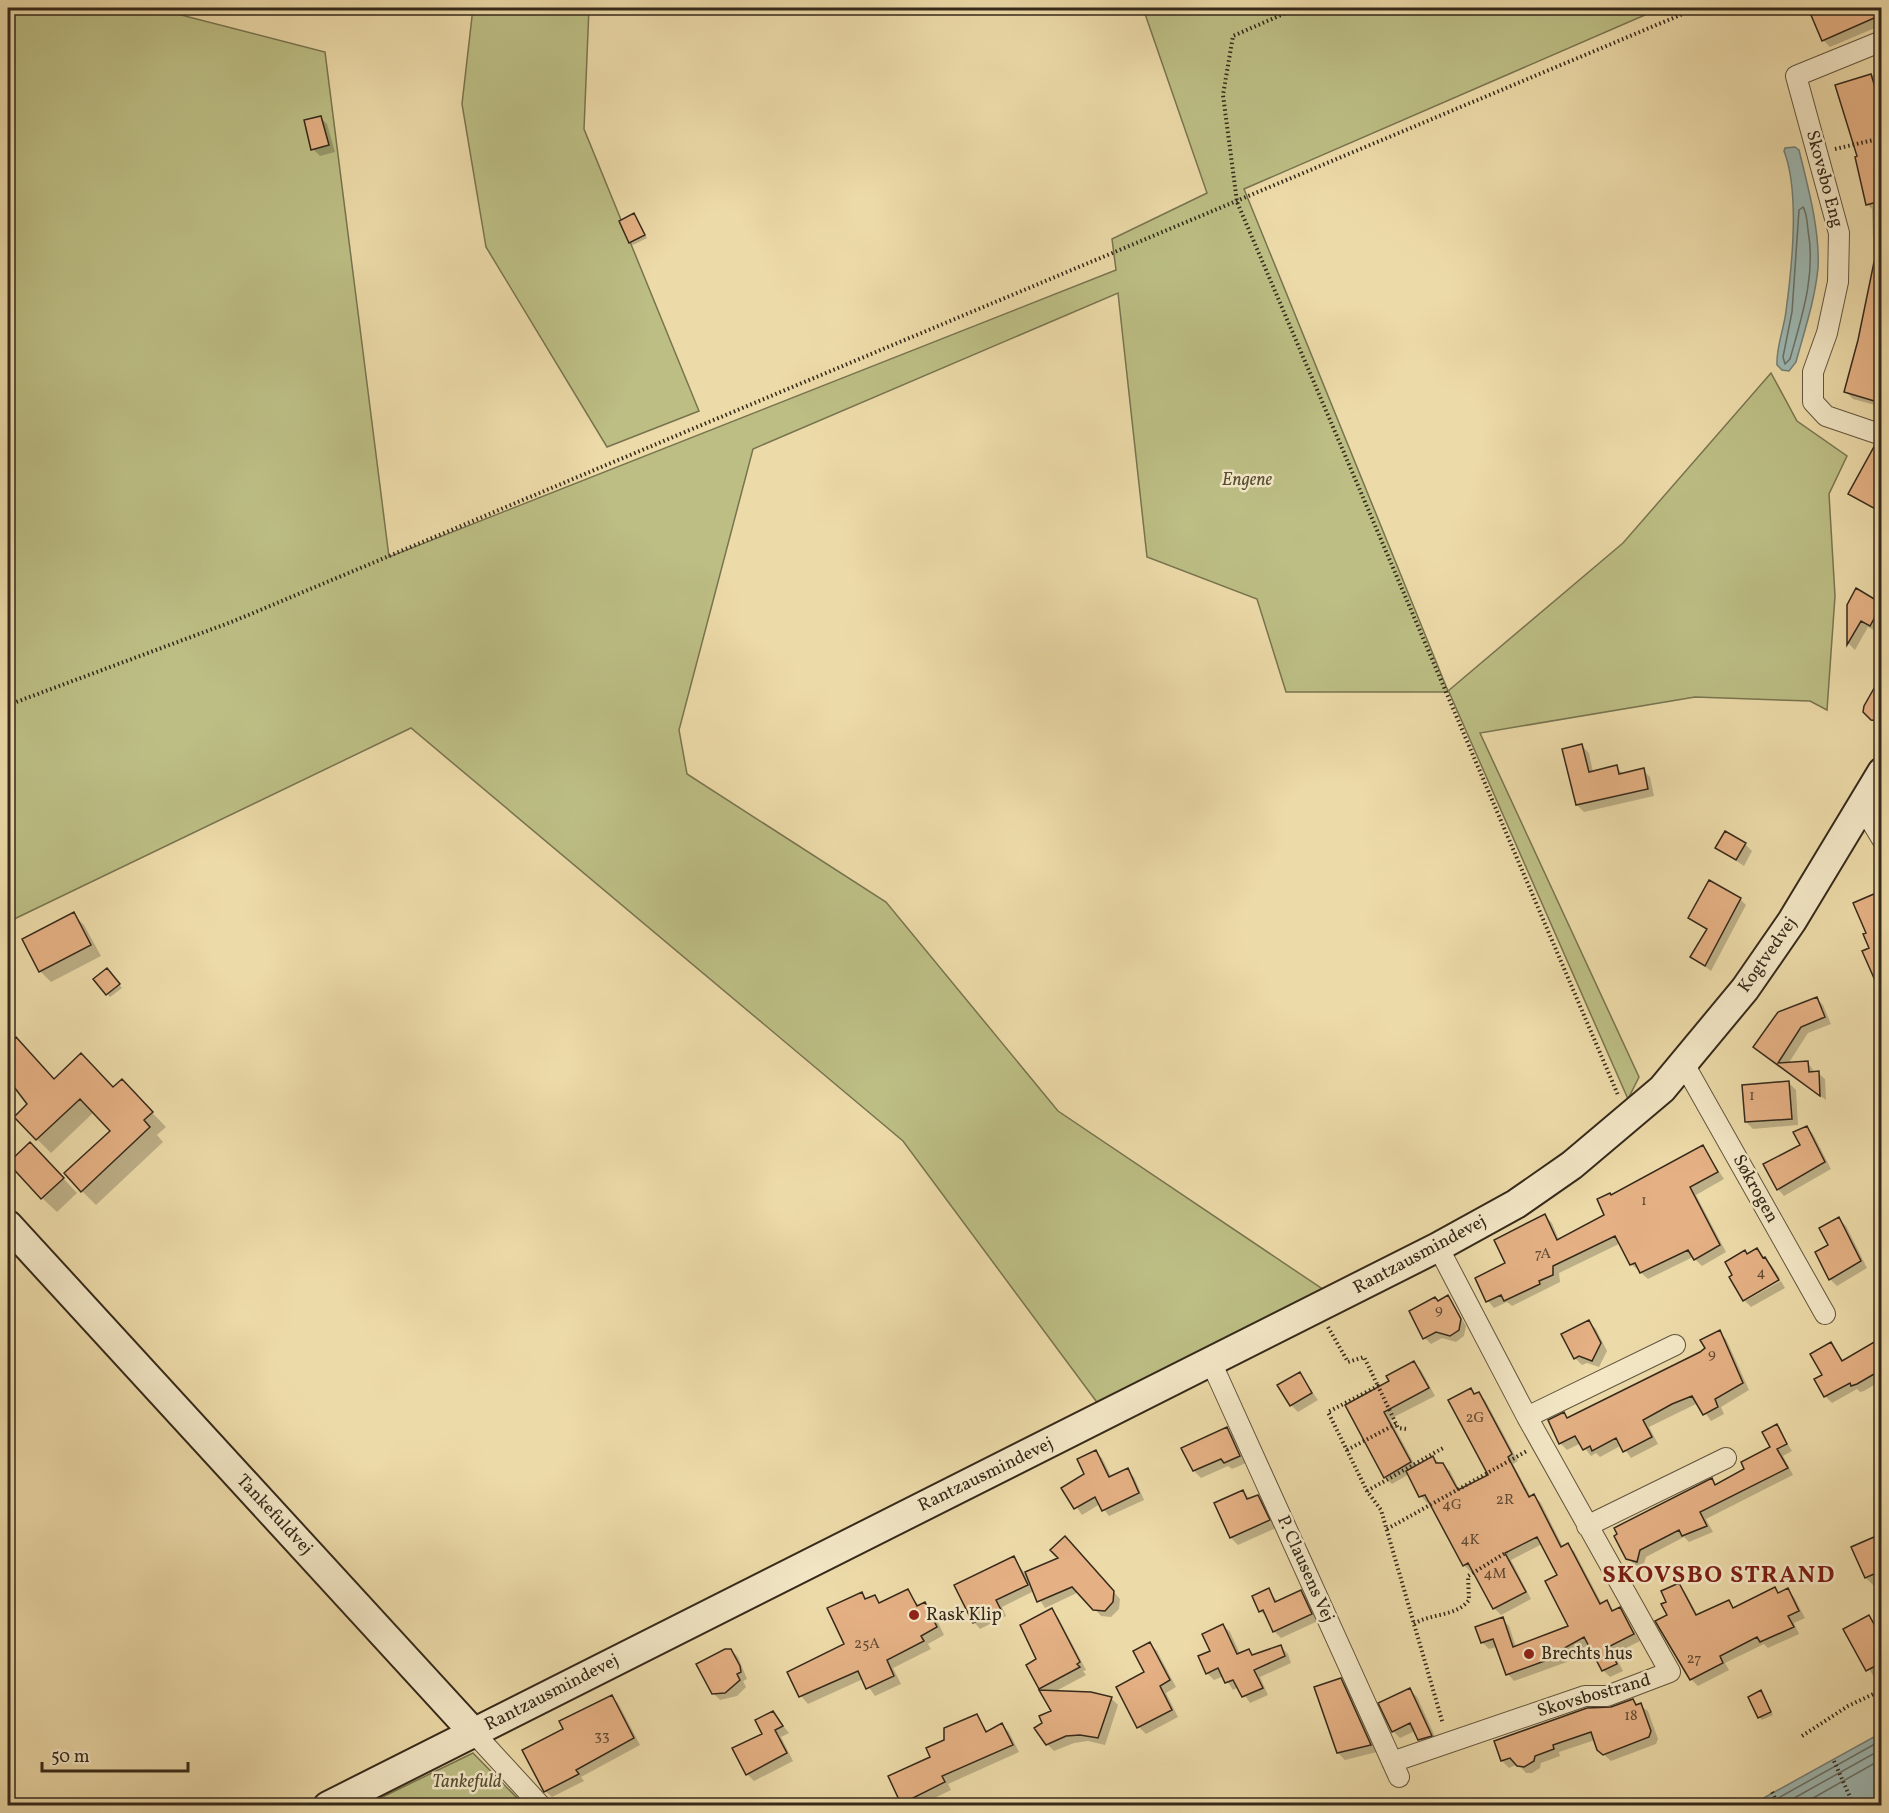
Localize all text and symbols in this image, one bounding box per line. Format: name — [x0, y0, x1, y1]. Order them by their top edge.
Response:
street label: Skovsbo Eng — [1799, 128, 1849, 230]
park label: Engene — [1222, 468, 1273, 493]
street label: Kogtvedvej — [1733, 912, 1803, 998]
house number: 1 — [1749, 1086, 1755, 1107]
street label: Søkrogen — [1726, 1150, 1784, 1228]
house number: 1 — [1641, 1191, 1647, 1212]
street label: Rantzausmindevej — [1349, 1209, 1491, 1301]
house number: 7A — [1535, 1244, 1552, 1265]
house number: 4 — [1757, 1263, 1766, 1284]
house number: 9 — [1435, 1300, 1443, 1321]
house number: 9 — [1708, 1344, 1716, 1365]
house number: 2G — [1465, 1408, 1485, 1429]
street label: Rantzausmindevej — [914, 1431, 1058, 1519]
street label: Tankefuldvej — [230, 1469, 318, 1561]
house number: 2R — [1496, 1490, 1514, 1511]
house number: 4G — [1442, 1495, 1462, 1516]
street label: P. Clausens Vej — [1270, 1511, 1340, 1627]
house number: 4K — [1460, 1530, 1480, 1551]
district label: SKOVSBO STRAND — [1602, 1559, 1836, 1593]
house number: 4M — [1484, 1564, 1506, 1585]
place label: Rask Klip — [926, 1603, 1002, 1628]
marker: Rask Klip — [907, 1608, 921, 1622]
house number: 25A — [854, 1634, 880, 1655]
place label: Brechts hus — [1541, 1642, 1633, 1667]
marker: Brechts hus — [1522, 1647, 1536, 1661]
street label: Rantzausmindevej — [481, 1648, 623, 1738]
house number: 27 — [1687, 1649, 1701, 1670]
street label: Skovsbostrand — [1534, 1668, 1654, 1724]
house number: 18 — [1624, 1706, 1638, 1727]
house number: 33 — [594, 1726, 610, 1747]
scale bar — [42, 1735, 188, 1773]
text: 50 m — [51, 1745, 90, 1770]
park label: Tankefuld — [432, 1770, 502, 1795]

